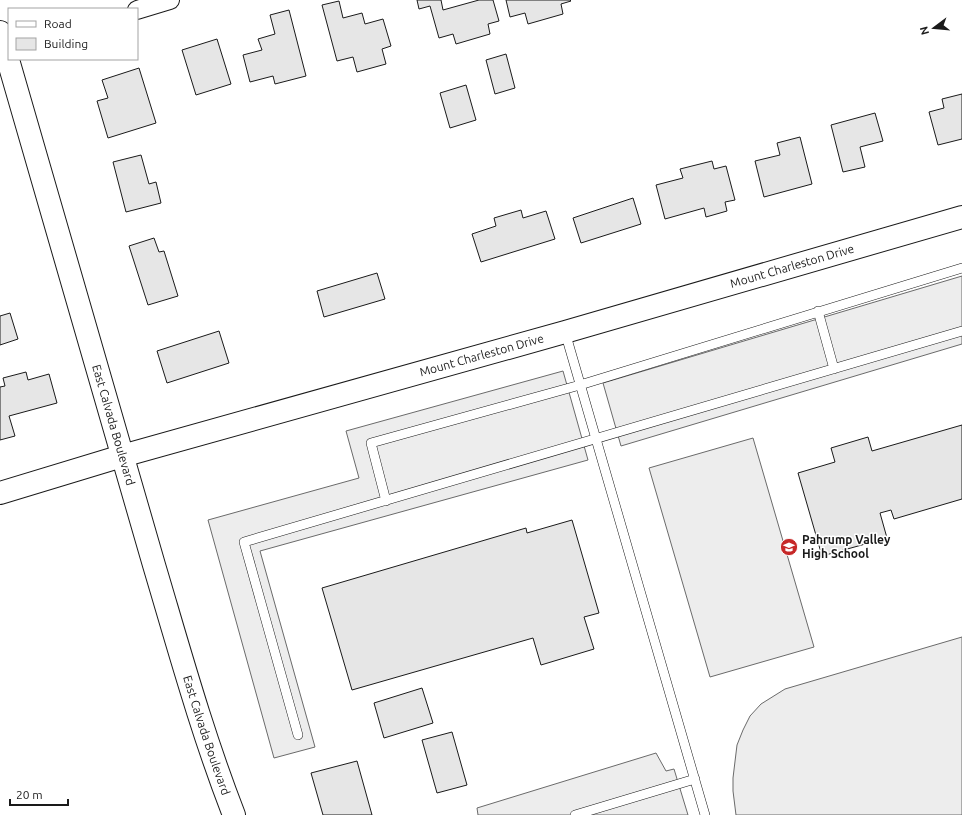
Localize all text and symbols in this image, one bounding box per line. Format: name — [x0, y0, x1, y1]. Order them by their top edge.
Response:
legend — [8, 8, 138, 60]
north arrow — [914, 8, 954, 48]
text: Road — [44, 17, 72, 30]
text: N — [917, 25, 931, 36]
text: Building — [44, 37, 88, 50]
street label: Mount Charleston Drive — [729, 242, 855, 290]
street label: Mount Charleston Drive — [418, 331, 545, 378]
street label: East Calvada Boulevard — [90, 363, 137, 487]
place label: Pahrump Valley High School — [802, 533, 891, 560]
school or university icon: Pahrump Valley High School — [779, 537, 799, 557]
street label: East Calvada Boulevard — [181, 674, 233, 797]
scale bar — [10, 781, 68, 807]
text: 20 m — [16, 788, 43, 801]

